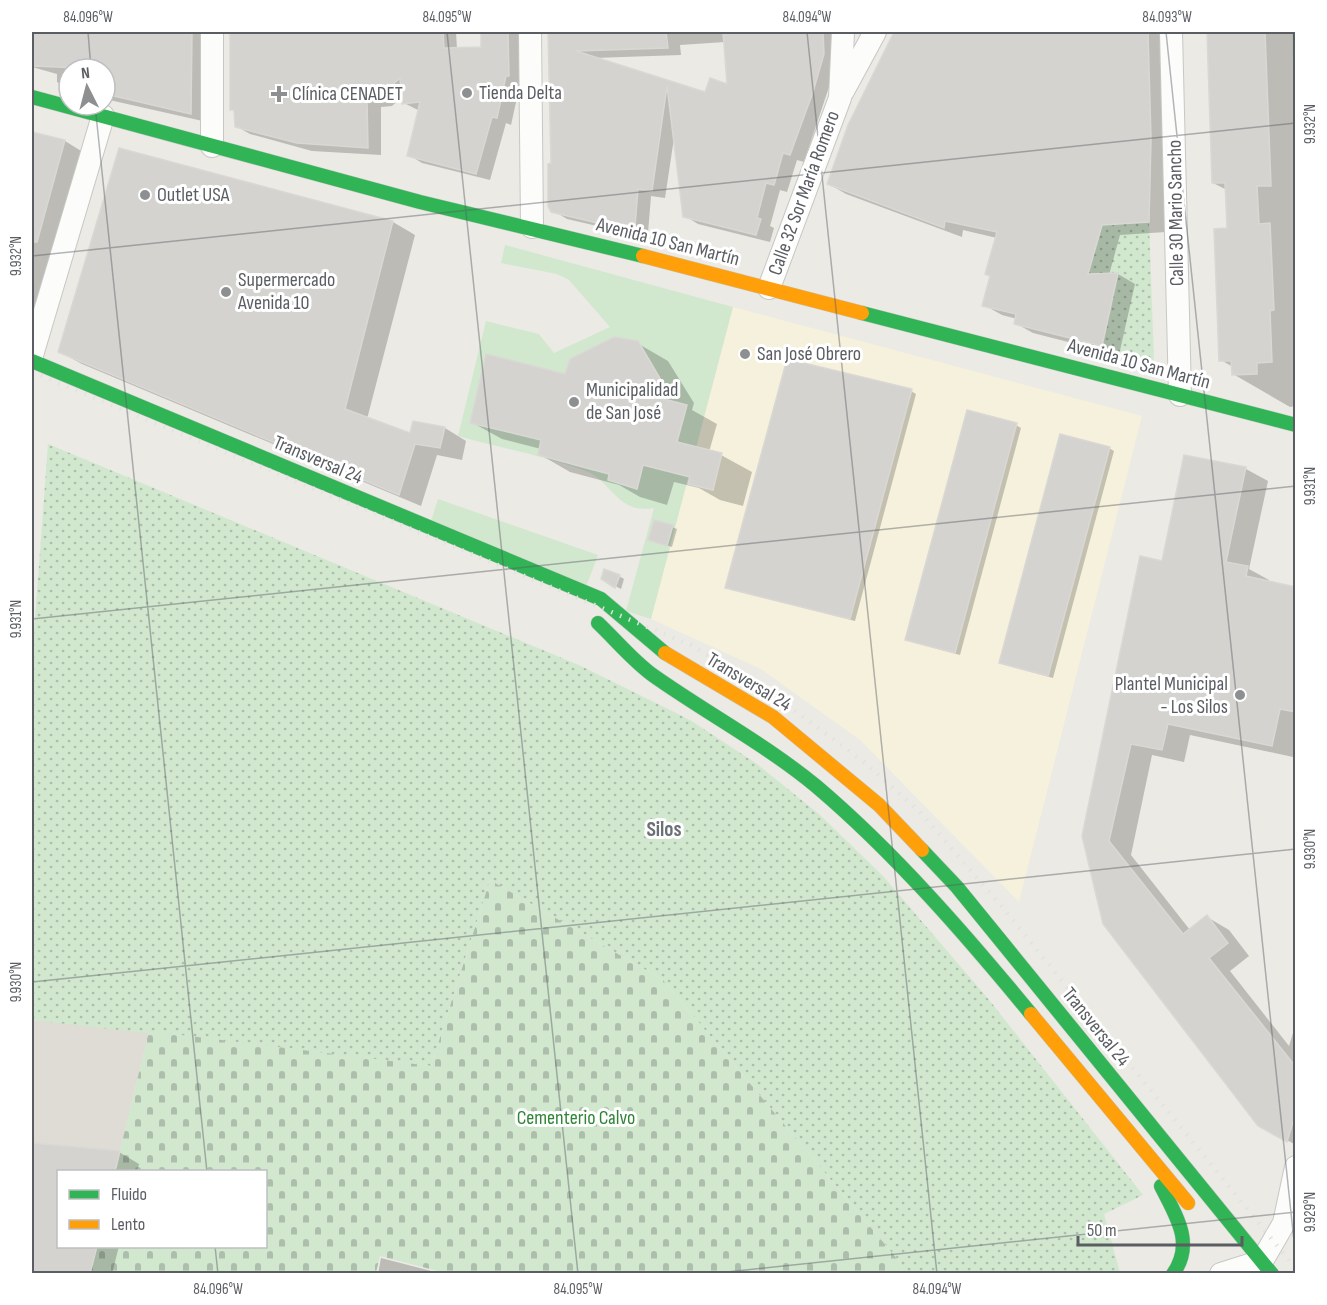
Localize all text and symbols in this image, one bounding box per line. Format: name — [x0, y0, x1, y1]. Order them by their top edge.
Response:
text: 84.096°W — [63, 8, 113, 27]
text: 84.095°W — [422, 8, 472, 27]
text: 84.094°W — [783, 8, 832, 27]
text: 84.093°W — [1142, 8, 1192, 27]
north arrow — [57, 57, 117, 117]
text: N — [80, 64, 91, 83]
place label: Tienda Delta — [479, 81, 562, 105]
place label: Clínica CENADET — [292, 82, 403, 106]
marker: Clínica CENADET — [270, 85, 288, 103]
marker: Tienda Delta — [460, 86, 474, 100]
text: 9.932°N — [1301, 104, 1320, 144]
street label: Calle 32 Sor María Romero — [763, 108, 845, 278]
street label: Calle 30 Mario Sancho — [1163, 140, 1189, 286]
place label: Outlet USA — [157, 183, 230, 207]
marker: Outlet USA — [138, 188, 152, 202]
street label: Avenida 10 San Martín — [593, 212, 742, 271]
text: 9.932°N — [7, 236, 26, 276]
place label: Supermercado Avenida 10 — [237, 268, 335, 315]
marker: Supermercado Avenida 10 — [219, 285, 233, 299]
street label: Avenida 10 San Martín — [1064, 333, 1213, 395]
place label: San José Obrero — [757, 342, 861, 366]
marker: San José Obrero — [738, 347, 752, 361]
place label: Municipalidad de San José — [586, 378, 678, 425]
marker: Municipalidad de San José — [567, 395, 581, 409]
street label: Transversal 24 — [270, 430, 366, 490]
text: 9.931°N — [1301, 467, 1320, 505]
text: 9.931°N — [7, 600, 26, 638]
street label: Transversal 24 — [702, 647, 796, 717]
place label: Plantel Municipal - Los Silos — [1115, 672, 1228, 719]
marker: Plantel Municipal - Los Silos — [1233, 688, 1247, 702]
district label: Silos — [646, 817, 682, 842]
text: 9.930°N — [1301, 829, 1320, 869]
text: 9.930°N — [7, 962, 26, 1002]
street label: Transversal 24 — [1057, 983, 1135, 1071]
park label: Cementerio Calvo — [517, 1106, 635, 1130]
legend — [57, 1170, 267, 1248]
text: Fluido — [111, 1184, 147, 1205]
text: 9.929°N — [1301, 1192, 1320, 1232]
scale bar — [1078, 1209, 1242, 1247]
text: Lento — [111, 1214, 145, 1235]
text: 50 m — [1087, 1220, 1117, 1241]
text: 84.096°W — [193, 1280, 243, 1299]
text: 84.095°W — [553, 1280, 603, 1299]
text: 84.094°W — [913, 1280, 962, 1299]

